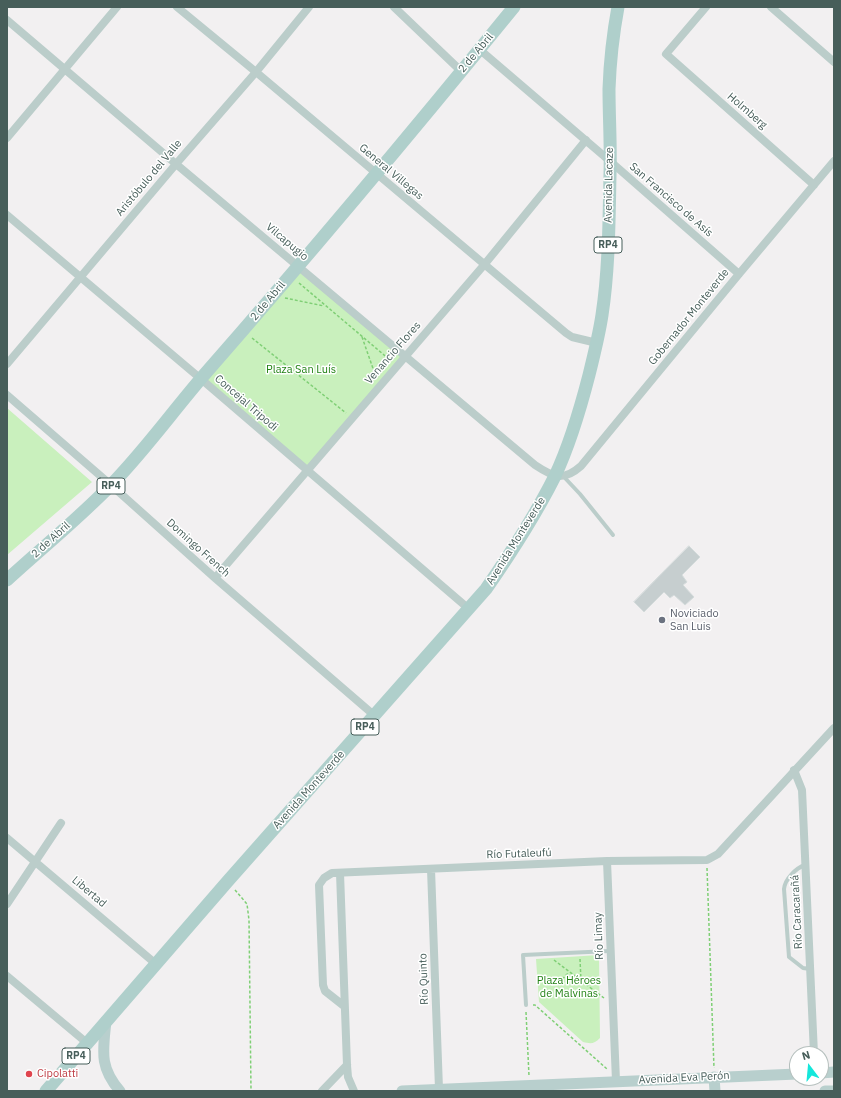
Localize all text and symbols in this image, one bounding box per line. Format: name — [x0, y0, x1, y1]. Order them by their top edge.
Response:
street label: 2 de Abril — [456, 31, 496, 75]
street label: Holmberg — [724, 90, 770, 132]
street label: Aristóbulo del Valle — [113, 137, 185, 219]
street label: General Villegas — [356, 141, 426, 203]
street label: Avenida Lacaze — [602, 147, 616, 223]
street label: San Francisco de Asís — [626, 160, 716, 240]
street label: Vilcapugio — [263, 220, 311, 264]
road number: RP4 — [594, 237, 622, 253]
street label: Gobernador Monteverde — [646, 266, 732, 368]
street label: 2 de Abril — [248, 279, 288, 323]
street label: Venancio Flores — [362, 319, 424, 387]
park label: Plaza San Luís — [266, 363, 336, 377]
street label: Concejal Tripodi — [212, 372, 280, 434]
road number: RP4 — [97, 478, 125, 494]
street label: Avenida Monteverde — [484, 495, 548, 587]
street label: Domingo French — [164, 516, 232, 580]
street label: 2 de Abril — [29, 519, 73, 561]
place label: Noviciado San Luis — [670, 607, 719, 633]
marker: Noviciado San Luis — [657, 615, 667, 625]
road number: RP4 — [351, 719, 379, 735]
street label: Avenida Monteverde — [270, 748, 348, 832]
street label: Río Futaleufú — [486, 846, 552, 862]
street label: Libertad — [69, 874, 109, 910]
street label: Río Caracarañá — [788, 874, 806, 950]
street label: Río Limay — [592, 912, 606, 960]
street label: Río Quinto — [417, 953, 431, 1005]
park label: Plaza Héroes de Malvinas — [537, 974, 601, 1000]
north arrow — [789, 1046, 829, 1086]
road number: RP4 — [62, 1048, 90, 1064]
text: N — [800, 1048, 812, 1063]
place label: Cipolatti — [37, 1067, 78, 1081]
marker: Cipolatti — [24, 1069, 34, 1079]
street label: Avenida Eva Perón — [638, 1069, 730, 1087]

